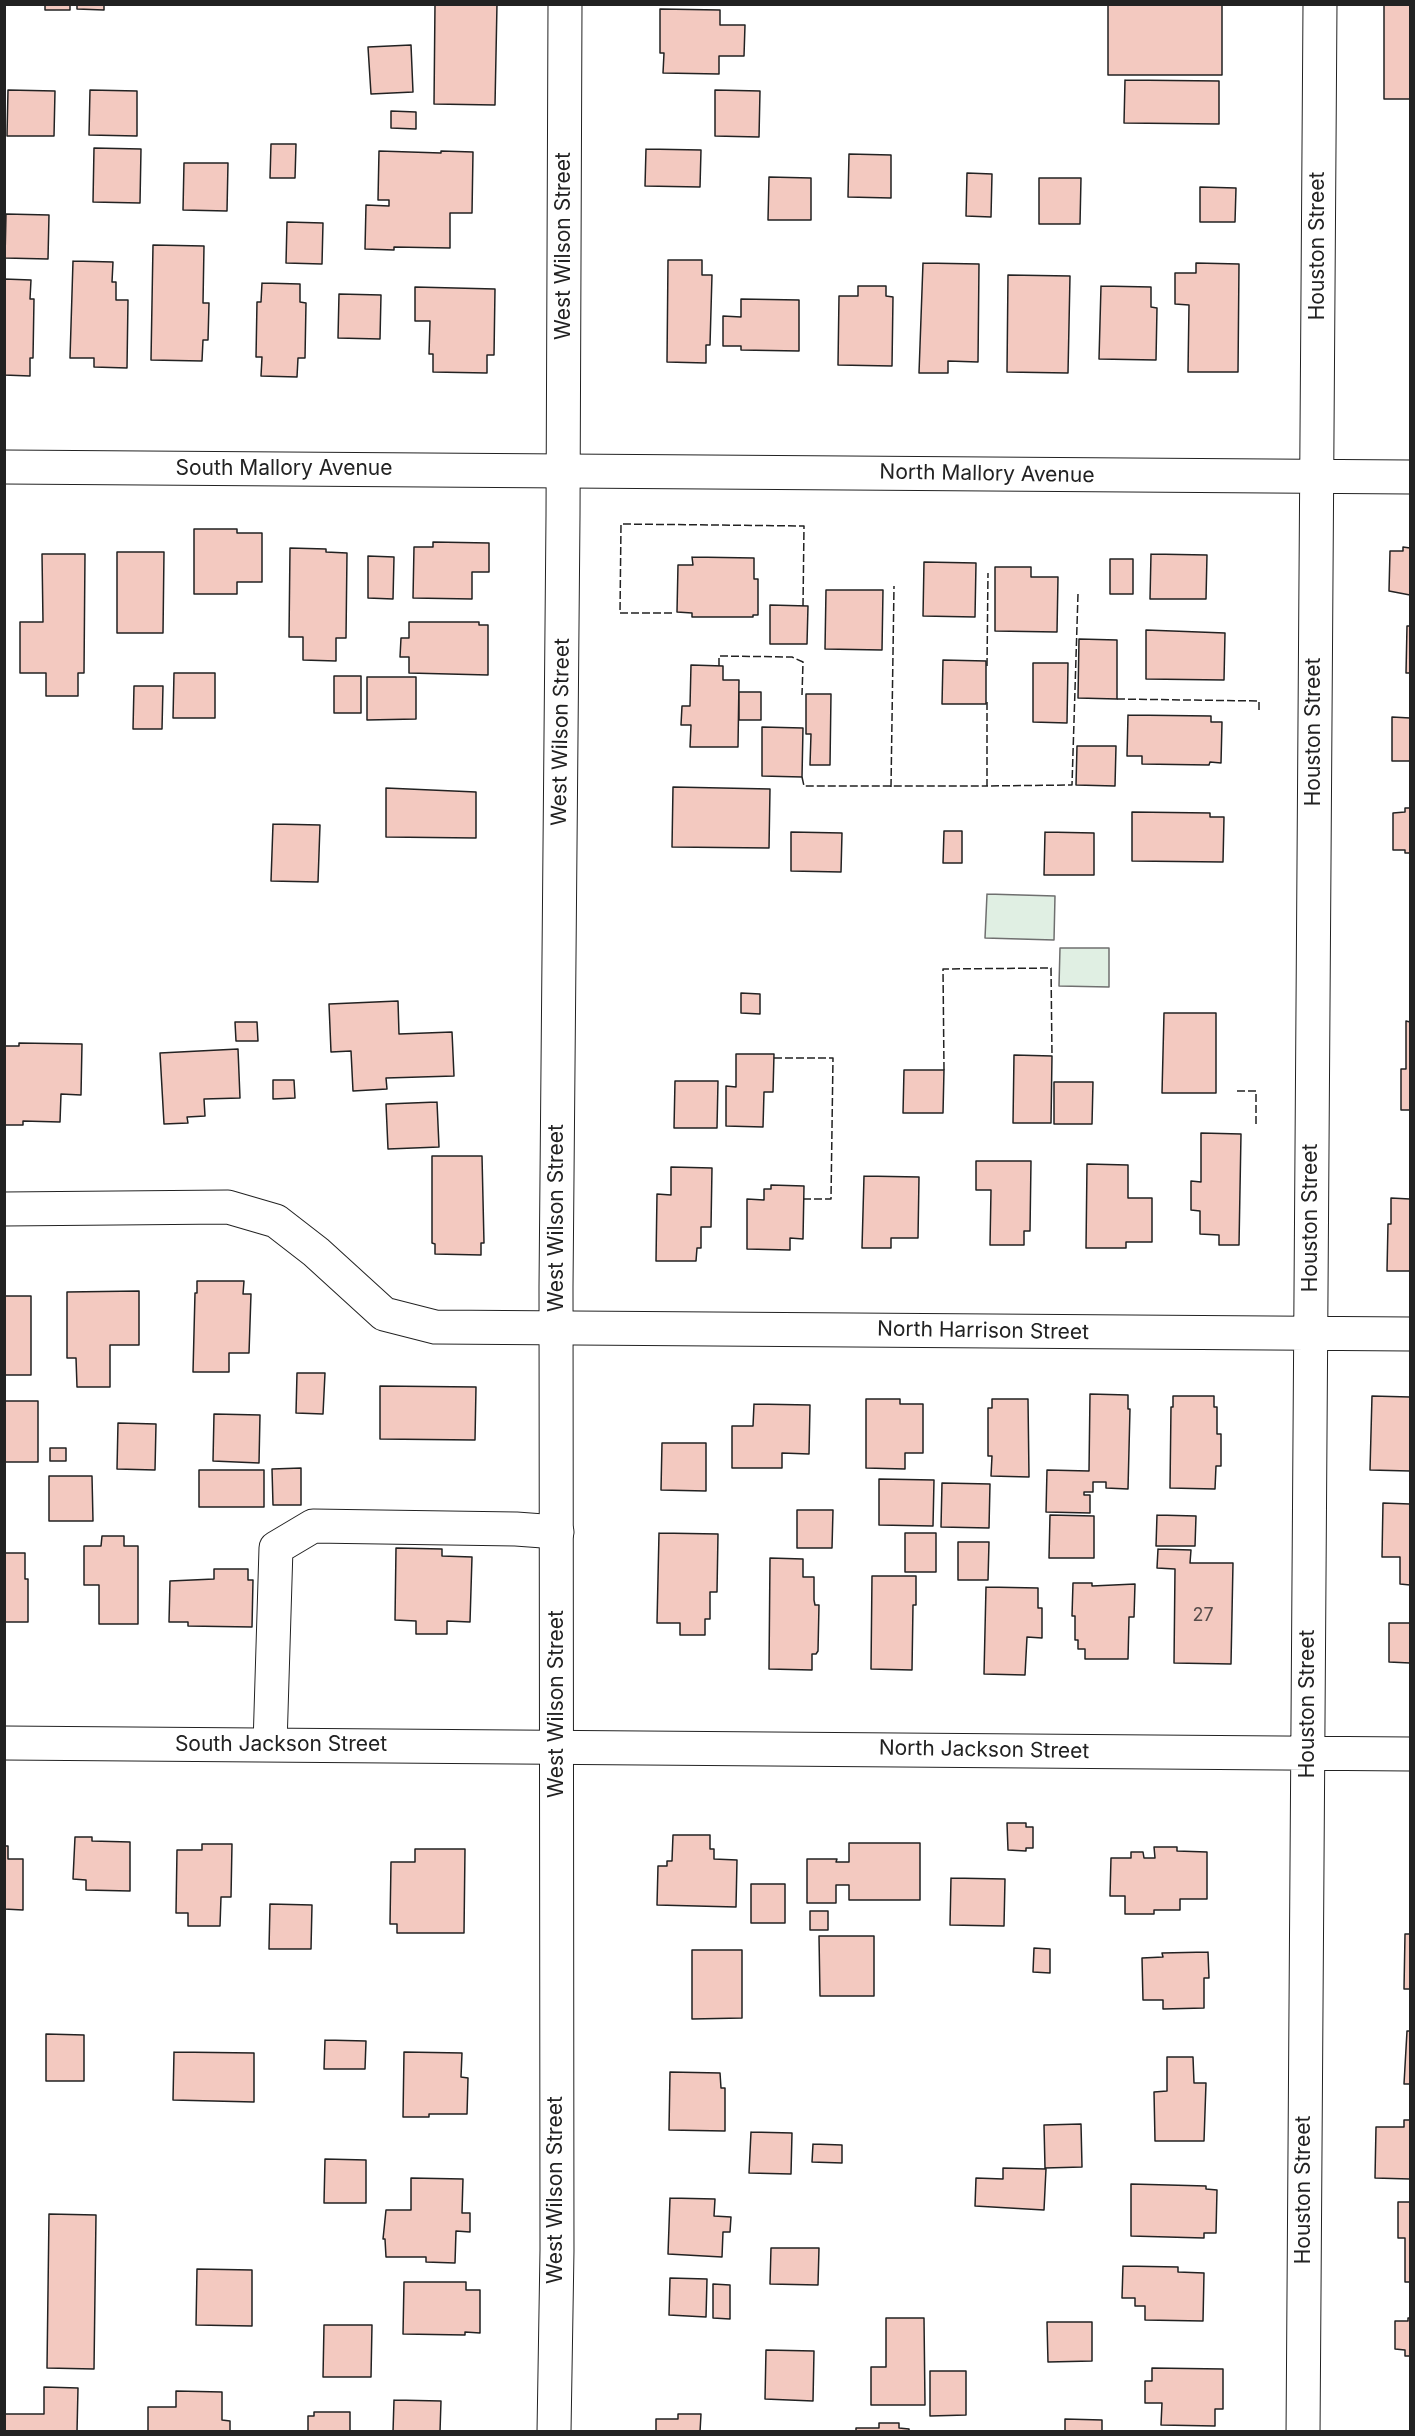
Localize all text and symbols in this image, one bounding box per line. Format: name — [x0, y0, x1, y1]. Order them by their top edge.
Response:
street label: West Wilson Street — [551, 152, 577, 340]
street label: Houston Street — [1305, 172, 1331, 320]
street label: South Mallory Avenue — [176, 456, 392, 482]
street label: North Mallory Avenue — [879, 460, 1095, 488]
street label: West Wilson Street — [547, 638, 575, 826]
street label: Houston Street — [1301, 658, 1327, 806]
street label: West Wilson Street — [544, 1124, 570, 1312]
street label: Houston Street — [1298, 1144, 1324, 1292]
street label: North Harrison Street — [877, 1317, 1089, 1345]
house number: 27 — [1192, 1605, 1214, 1627]
street label: West Wilson Street — [544, 1610, 570, 1798]
street label: Houston Street — [1295, 1630, 1321, 1778]
street label: South Jackson Street — [175, 1732, 387, 1758]
street label: North Jackson Street — [879, 1736, 1089, 1764]
street label: West Wilson Street — [543, 2096, 569, 2284]
street label: Houston Street — [1291, 2116, 1317, 2264]

